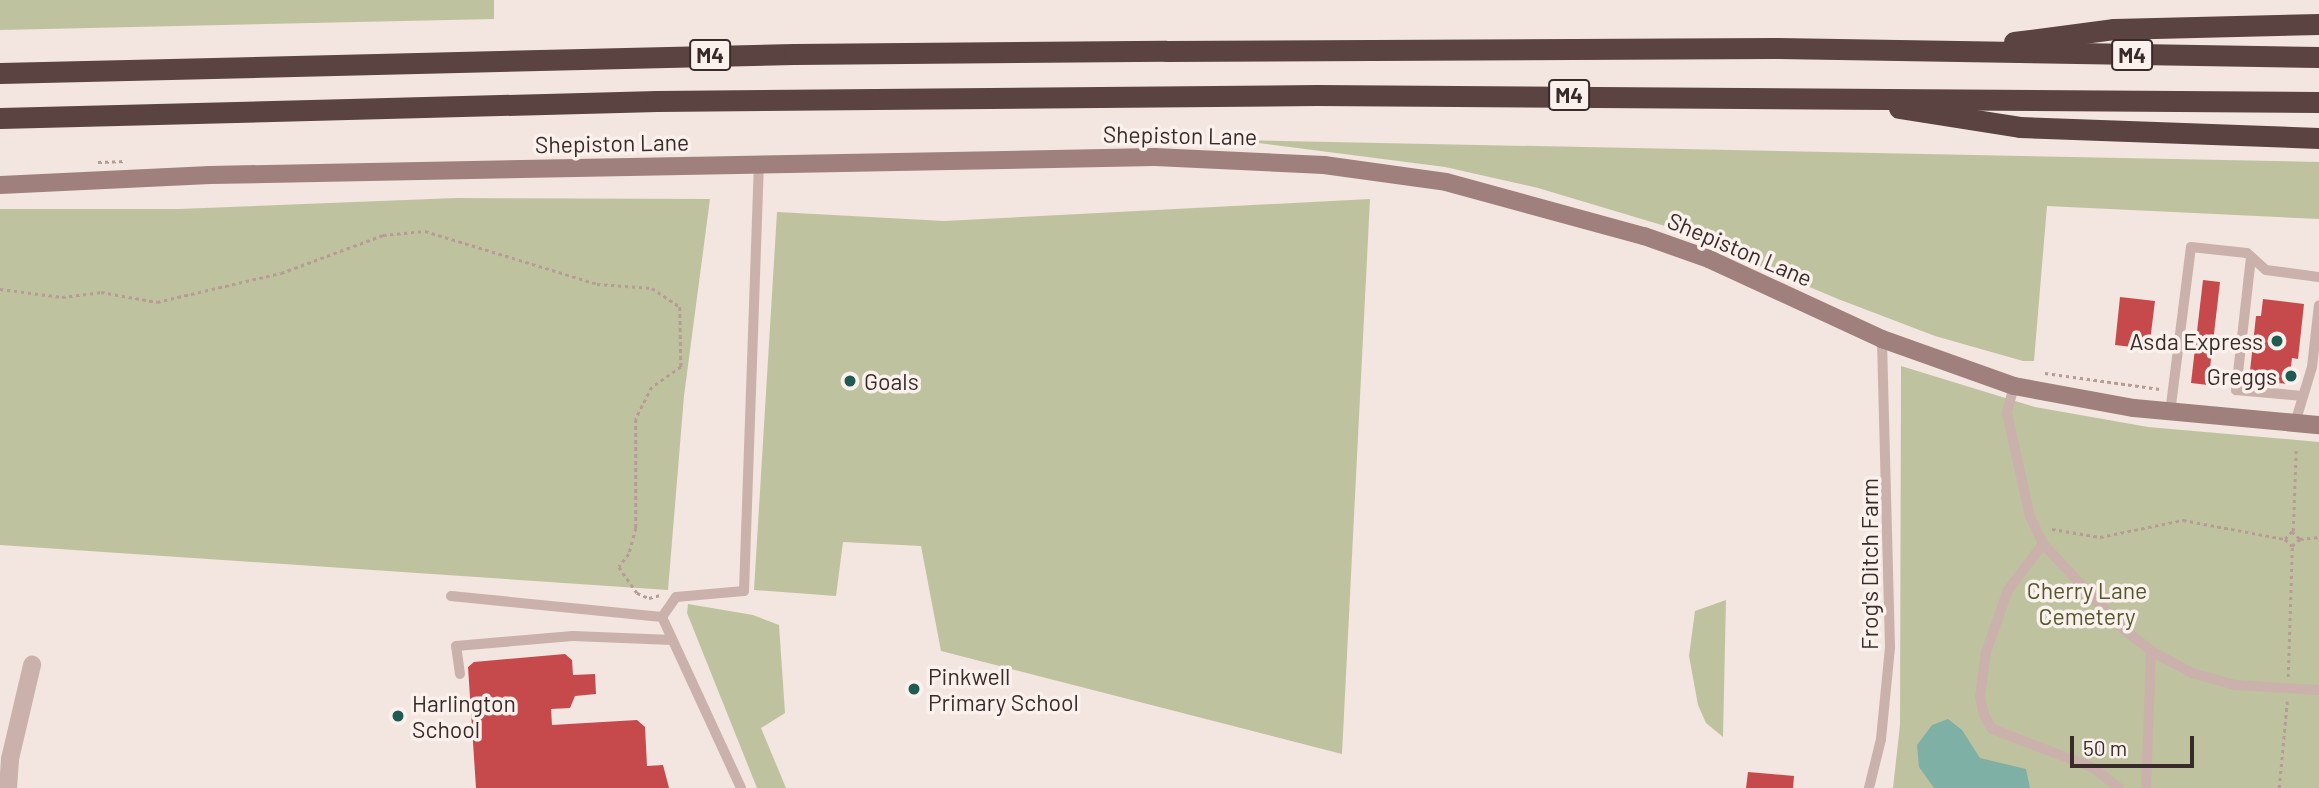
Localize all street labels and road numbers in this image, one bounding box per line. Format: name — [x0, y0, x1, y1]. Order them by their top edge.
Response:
road number: M4 — [689, 38, 731, 72]
road number: M4 — [2111, 38, 2153, 72]
road number: M4 — [1548, 78, 1590, 112]
street label: Shepiston Lane — [1103, 120, 1257, 150]
street label: Shepiston Lane — [535, 128, 689, 158]
street label: Shepiston Lane — [1664, 206, 1816, 292]
street label: Frog's Ditch Farm — [1855, 478, 1883, 650]

